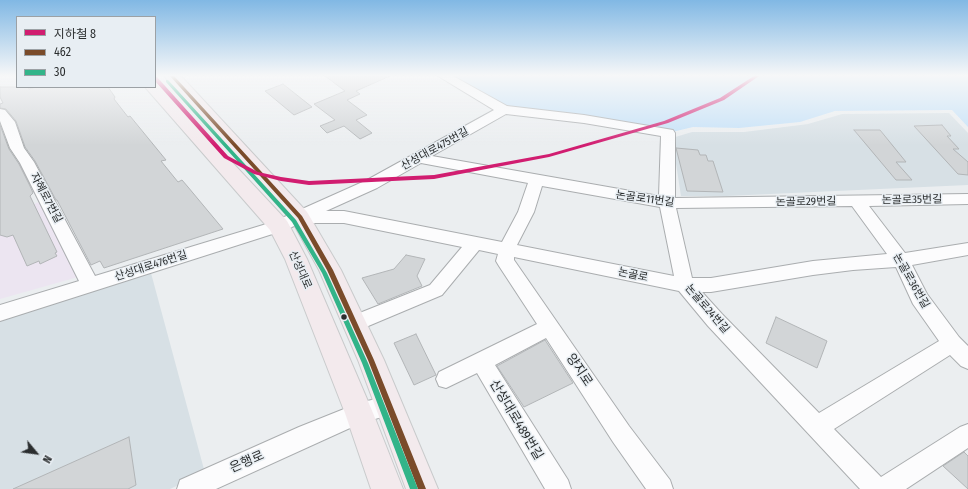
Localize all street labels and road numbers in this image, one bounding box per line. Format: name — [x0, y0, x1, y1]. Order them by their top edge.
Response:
street label: 산성대로475번길 — [399, 125, 471, 173]
street label: 자혜로7번길 — [27, 171, 65, 225]
street label: 논골로11번길 — [615, 188, 675, 210]
street label: 논골로35번길 — [882, 193, 942, 207]
street label: 논골로29번길 — [776, 195, 836, 209]
street label: 산성대로476번길 — [113, 248, 189, 284]
street label: 산성대로 — [286, 249, 314, 291]
street label: 논골로36번길 — [890, 251, 932, 311]
street label: 논골로 — [617, 265, 649, 285]
street label: 논골로24번길 — [682, 282, 732, 336]
street label: 양지로 — [563, 351, 595, 389]
street label: 산성대로489번길 — [486, 377, 546, 463]
street label: 은행로 — [227, 448, 267, 476]

